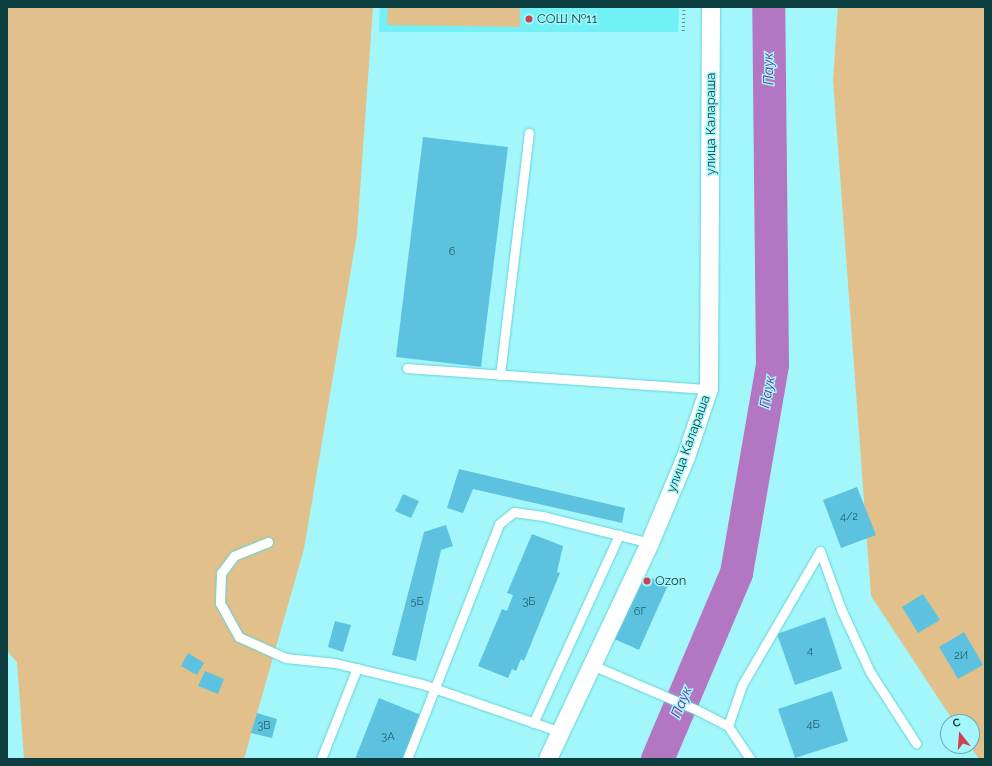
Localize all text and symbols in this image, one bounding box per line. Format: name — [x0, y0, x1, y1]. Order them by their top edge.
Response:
place label: СОШ №11 — [537, 11, 597, 27]
marker: СОШ №11 — [524, 14, 534, 24]
water label: Паук — [759, 53, 777, 85]
street label: улица Калараша — [703, 73, 719, 175]
house number: 6 — [449, 245, 455, 259]
water label: Паук — [756, 375, 778, 409]
street label: улица Калараша — [664, 393, 714, 495]
house number: 4/2 — [840, 510, 858, 524]
place label: Ozon — [655, 573, 686, 589]
marker: Ozon — [642, 576, 652, 586]
house number: 5Б — [410, 595, 424, 609]
house number: 3Б — [522, 595, 536, 609]
house number: 6Г — [634, 605, 646, 619]
house number: 4 — [807, 644, 813, 658]
house number: 2И — [954, 649, 968, 663]
water label: Паук — [667, 684, 695, 720]
north arrow — [940, 714, 980, 754]
text: С — [951, 716, 962, 730]
house number: 4Б — [806, 718, 820, 732]
house number: 3В — [257, 719, 271, 733]
house number: 3А — [381, 730, 395, 744]

